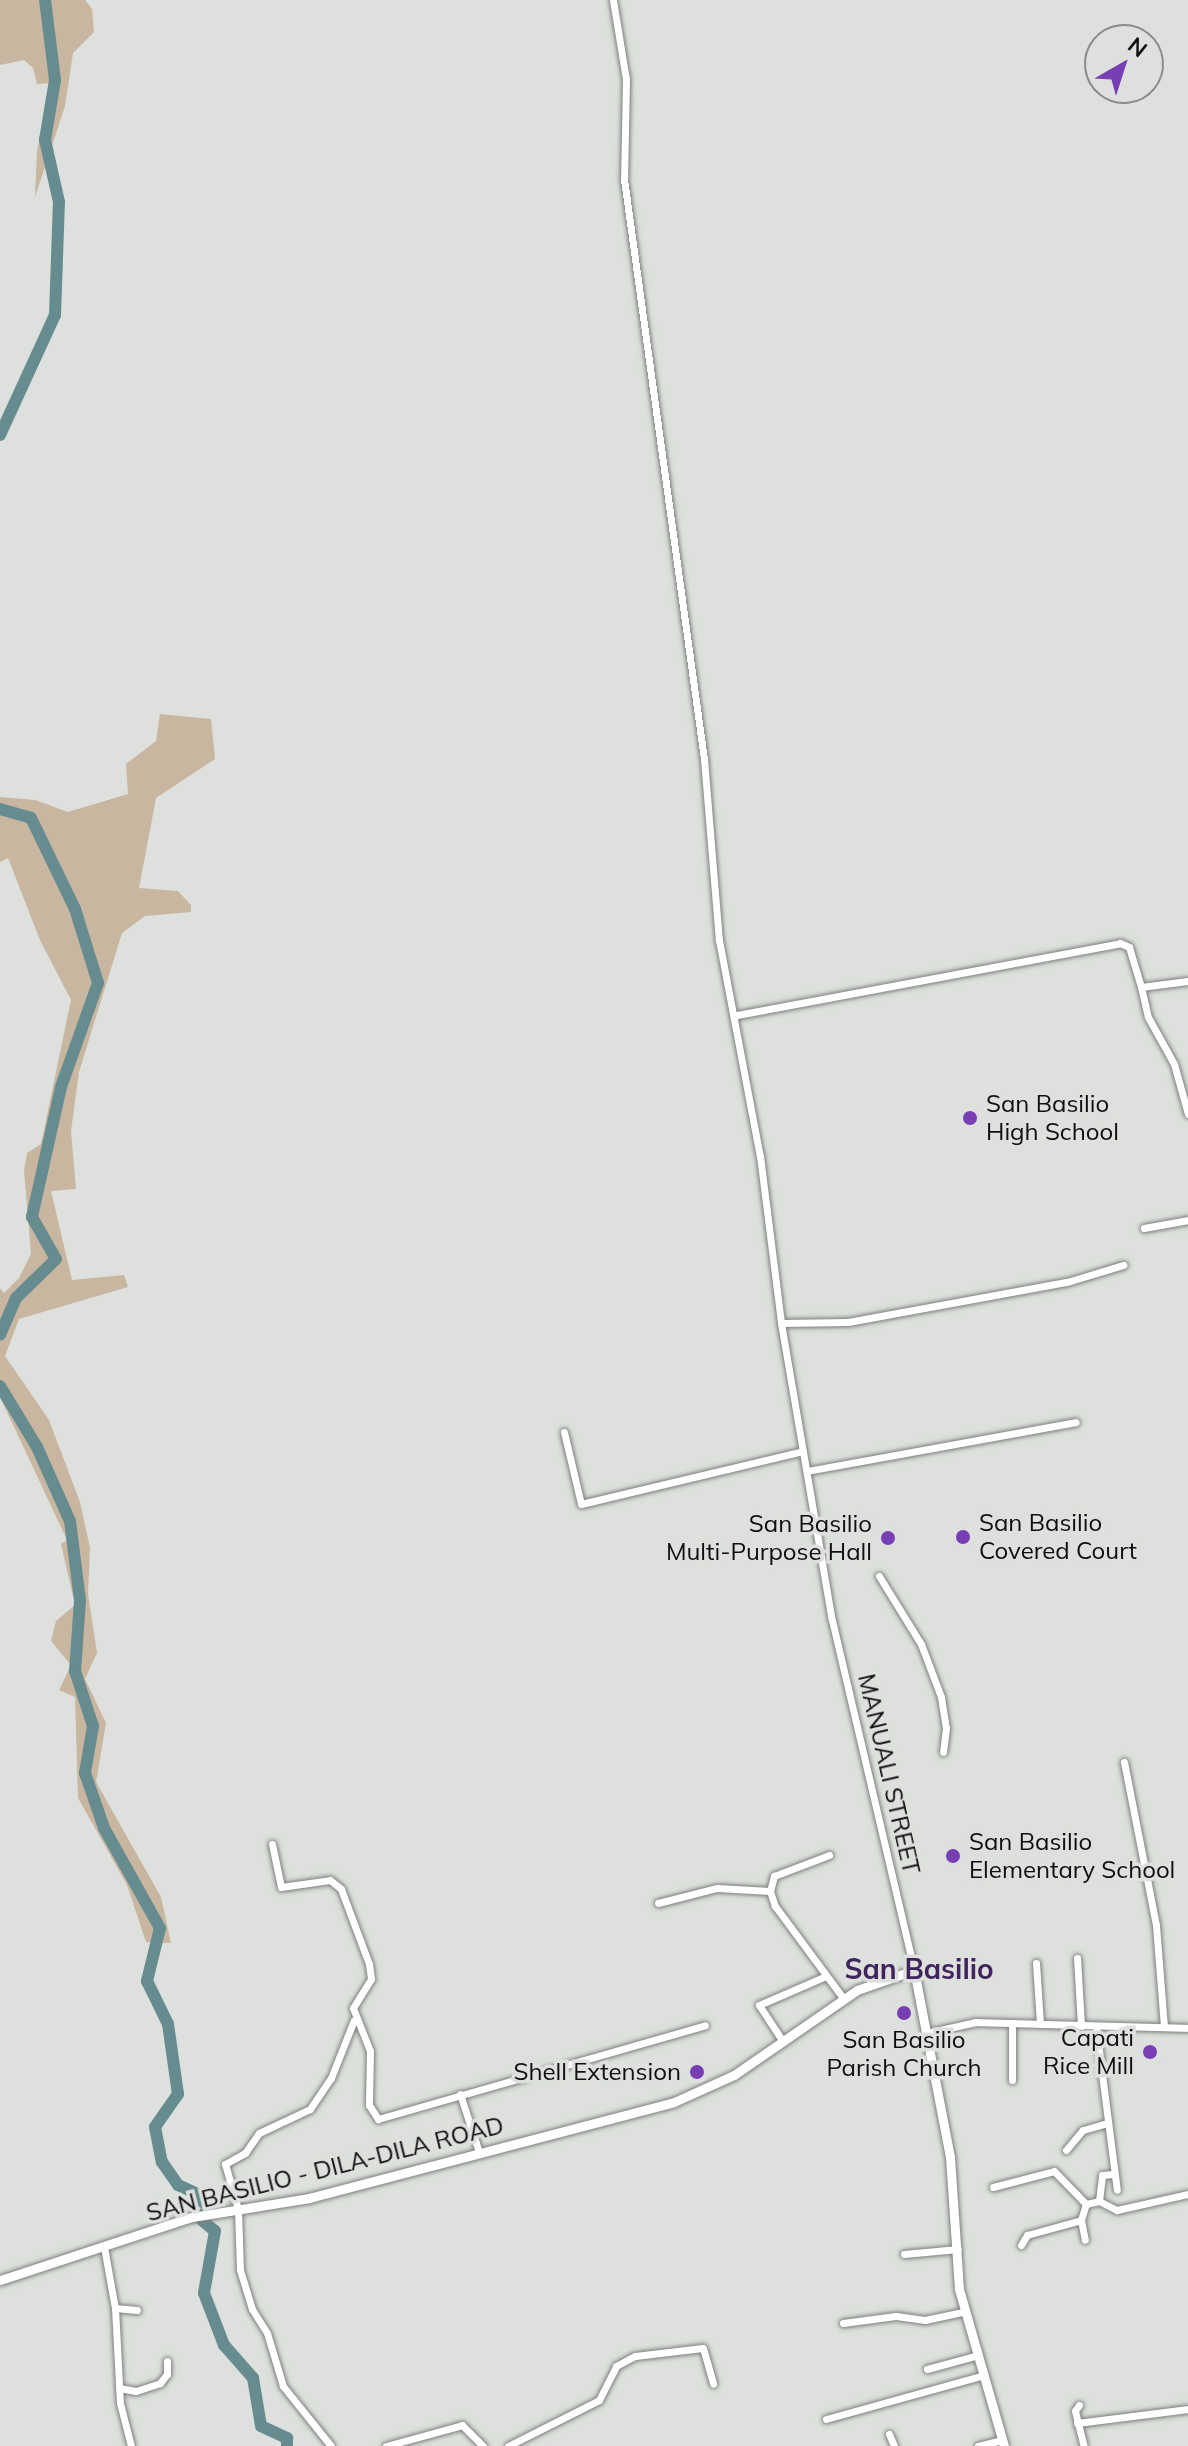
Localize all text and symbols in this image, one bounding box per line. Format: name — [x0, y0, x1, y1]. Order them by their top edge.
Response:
north arrow — [1084, 24, 1164, 104]
text: N — [1123, 31, 1153, 63]
place label: San Basilio High School — [986, 1090, 1119, 1146]
marker: San Basilio High School — [961, 1109, 979, 1127]
place label: San Basilio Covered Court — [979, 1509, 1137, 1565]
place label: San Basilio Multi-Purpose Hall — [666, 1510, 872, 1566]
marker: San Basilio Covered Court — [954, 1528, 972, 1546]
marker: San Basilio Multi-Purpose Hall — [879, 1529, 897, 1547]
street label: MANUALI STREET — [852, 1671, 926, 1877]
place label: San Basilio Elementary School — [969, 1828, 1175, 1884]
marker: San Basilio Elementary School — [944, 1847, 962, 1865]
district label: San Basilio — [844, 1952, 994, 1986]
marker: San Basilio Parish Church — [895, 2004, 913, 2022]
place label: Capati Rice Mill — [1043, 2024, 1134, 2080]
place label: San Basilio Parish Church — [827, 2026, 981, 2082]
marker: Capati Rice Mill — [1141, 2043, 1159, 2061]
place label: Shell Extension — [514, 2058, 681, 2086]
marker: Shell Extension — [688, 2063, 706, 2081]
street label: SAN BASILIO - DILA-DILA ROAD — [143, 2111, 507, 2227]

